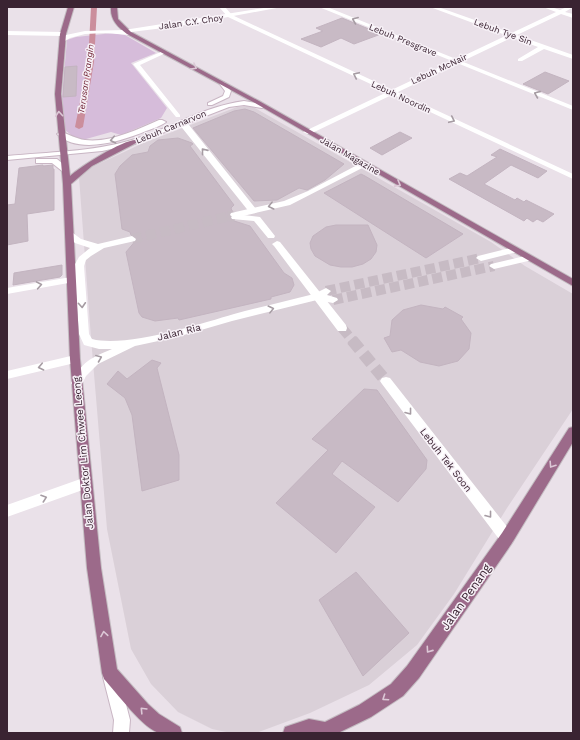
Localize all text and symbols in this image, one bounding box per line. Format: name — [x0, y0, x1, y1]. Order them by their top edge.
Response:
street label: Jalan C.Y. Choy — [158, 12, 224, 31]
one-way arrow — [351, 17, 358, 25]
street label: Lebuh Tye Sin — [472, 17, 534, 47]
street label: Lebuh Presgrave — [368, 22, 438, 58]
water label: Terusan Prangin — [76, 44, 96, 114]
street label: Lebuh McNair — [409, 52, 469, 86]
one-way arrow — [190, 63, 197, 70]
one-way arrow — [352, 72, 360, 80]
street label: Lebuh Noordin — [370, 79, 432, 115]
one-way arrow — [533, 91, 541, 99]
street label: Lebuh Carnarvon — [134, 108, 208, 146]
one-way arrow — [55, 111, 64, 117]
one-way arrow — [447, 115, 455, 123]
one-way arrow — [109, 135, 116, 143]
street label: Jalan Magazine — [318, 135, 382, 177]
one-way arrow — [202, 148, 209, 155]
one-way arrow — [394, 179, 401, 187]
one-way arrow — [268, 202, 274, 210]
one-way arrow — [36, 282, 42, 290]
one-way arrow — [77, 302, 86, 308]
one-way arrow — [268, 305, 275, 313]
street label: Jalan Ria — [156, 321, 202, 343]
one-way arrow — [95, 355, 103, 363]
one-way arrow — [38, 362, 44, 370]
street label: Jalan Doktor Lim Chwee Leong — [71, 376, 95, 529]
one-way arrow — [405, 408, 412, 415]
street label: Lebuh Tek Soon — [418, 426, 474, 494]
one-way arrow — [550, 461, 557, 468]
one-way arrow — [40, 494, 47, 503]
one-way arrow — [484, 510, 491, 517]
street label: Jalan Penang — [438, 561, 494, 633]
one-way arrow — [100, 631, 109, 637]
one-way arrow — [427, 646, 434, 653]
one-way arrow — [382, 693, 389, 701]
one-way arrow — [140, 707, 147, 715]

